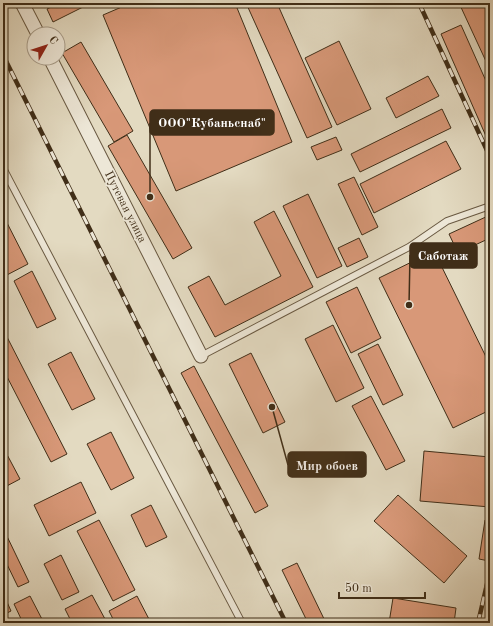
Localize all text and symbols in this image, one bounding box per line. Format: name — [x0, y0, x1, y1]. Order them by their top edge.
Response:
north arrow — [26, 26, 66, 66]
text: С — [46, 34, 59, 47]
callout: ООО"Кубаньснаб" — [150, 110, 274, 135]
text: ООО"Кубаньснаб" — [158, 117, 266, 130]
street label: Путевая улица — [102, 169, 148, 245]
callout: Саботаж — [410, 243, 477, 268]
text: Саботаж — [418, 250, 469, 263]
callout: Мир обоев — [288, 452, 366, 477]
text: Мир обоев — [296, 460, 358, 473]
scale bar — [339, 574, 425, 600]
text: 50 m — [345, 582, 372, 595]

